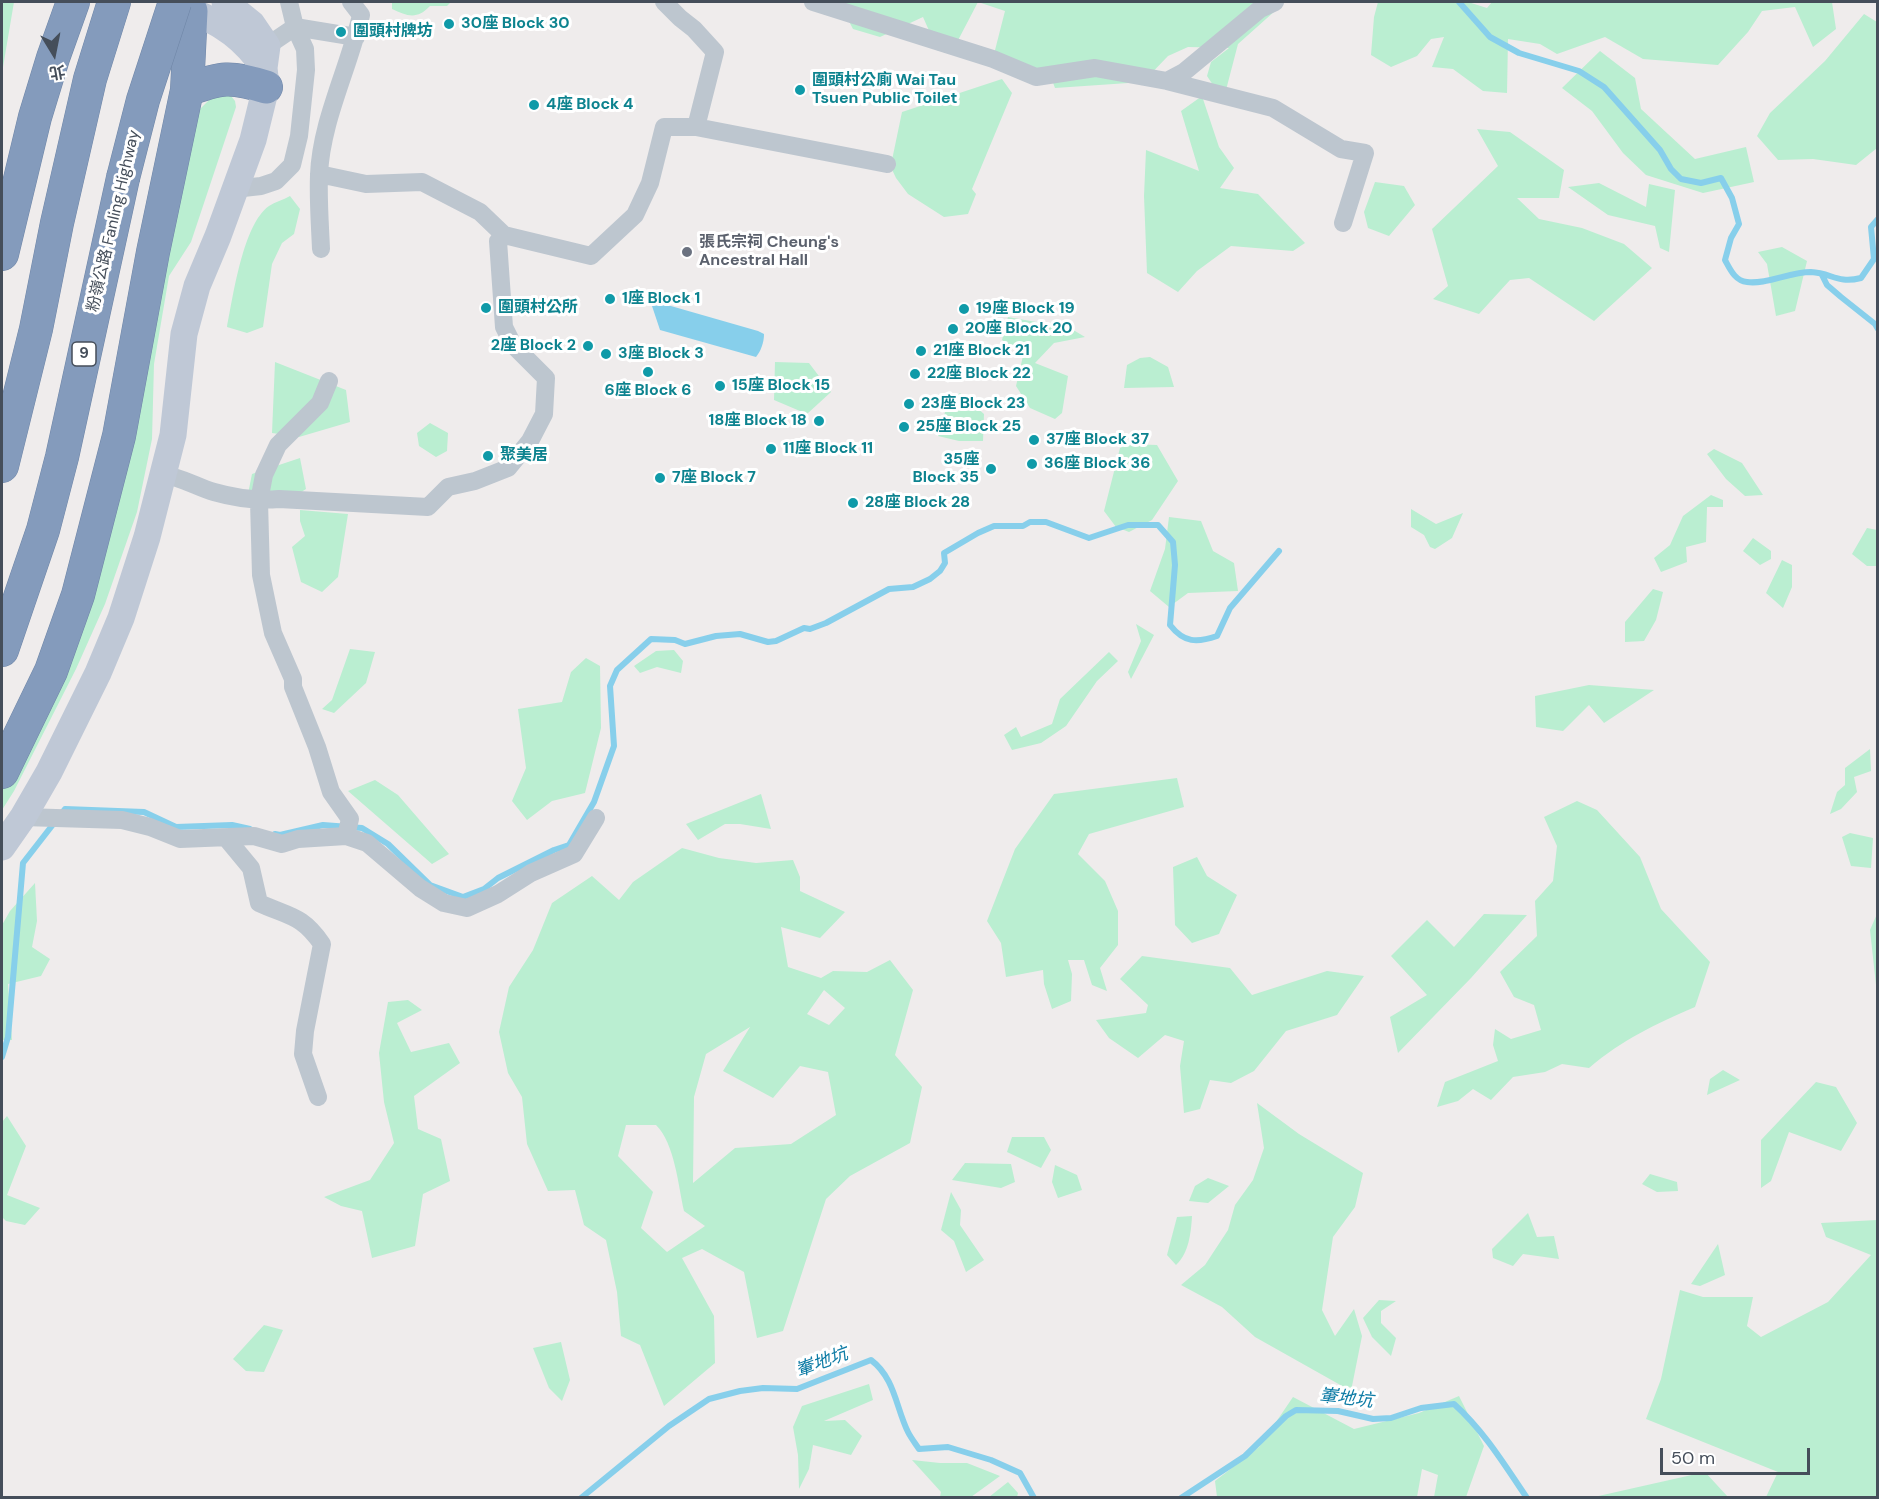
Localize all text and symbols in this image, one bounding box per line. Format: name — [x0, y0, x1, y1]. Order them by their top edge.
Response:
place label: 30座 Block 30 — [461, 14, 570, 34]
marker: 30座 Block 30 — [442, 17, 456, 31]
place label: 圍頭村牌坊 — [353, 22, 433, 42]
north arrow — [24, 24, 84, 84]
marker: 圍頭村牌坊 — [334, 25, 348, 39]
text: 北 — [48, 60, 67, 84]
place label: 圍頭村公廁 Wai Tau Tsuen Public Toilet — [812, 71, 957, 109]
marker: 圍頭村公廁 Wai Tau Tsuen Public Toilet — [793, 83, 807, 97]
place label: 4座 Block 4 — [546, 95, 634, 115]
marker: 4座 Block 4 — [527, 98, 541, 112]
street label: 粉嶺公路 Fanling Highway — [84, 128, 144, 314]
place label: 張氏宗祠 Cheung's Ancestral Hall — [699, 233, 839, 271]
marker: 張氏宗祠 Cheung's Ancestral Hall — [680, 245, 694, 259]
place label: 1座 Block 1 — [622, 289, 700, 309]
marker: 1座 Block 1 — [603, 292, 617, 306]
place label: 圍頭村公所 — [498, 298, 578, 318]
place label: 19座 Block 19 — [976, 299, 1075, 319]
marker: 圍頭村公所 — [479, 301, 493, 315]
marker: 19座 Block 19 — [957, 302, 971, 316]
place label: 20座 Block 20 — [965, 319, 1073, 339]
marker: 20座 Block 20 — [946, 322, 960, 336]
place label: 2座 Block 2 — [491, 336, 576, 356]
marker: 2座 Block 2 — [581, 339, 595, 353]
place label: 21座 Block 21 — [933, 341, 1030, 361]
road number: 9 — [72, 342, 96, 366]
place label: 3座 Block 3 — [618, 344, 704, 364]
marker: 21座 Block 21 — [914, 344, 928, 358]
marker: 3座 Block 3 — [599, 347, 613, 361]
place label: 22座 Block 22 — [927, 364, 1031, 384]
marker: 6座 Block 6 — [641, 365, 655, 379]
marker: 22座 Block 22 — [908, 367, 922, 381]
place label: 15座 Block 15 — [732, 376, 830, 396]
marker: 15座 Block 15 — [713, 379, 727, 393]
place label: 6座 Block 6 — [604, 381, 692, 401]
place label: 23座 Block 23 — [921, 394, 1025, 414]
marker: 23座 Block 23 — [902, 397, 916, 411]
place label: 18座 Block 18 — [708, 411, 807, 431]
marker: 18座 Block 18 — [812, 414, 826, 428]
place label: 25座 Block 25 — [916, 417, 1021, 437]
marker: 25座 Block 25 — [897, 420, 911, 434]
place label: 37座 Block 37 — [1046, 430, 1149, 450]
marker: 37座 Block 37 — [1027, 433, 1041, 447]
place label: 11座 Block 11 — [783, 439, 873, 459]
marker: 11座 Block 11 — [764, 442, 778, 456]
place label: 聚美居 — [500, 446, 548, 466]
marker: 聚美居 — [481, 449, 495, 463]
place label: 35座 Block 35 — [912, 450, 979, 488]
place label: 36座 Block 36 — [1044, 454, 1150, 474]
marker: 36座 Block 36 — [1025, 457, 1039, 471]
marker: 35座 Block 35 — [984, 462, 998, 476]
place label: 7座 Block 7 — [672, 468, 756, 488]
marker: 7座 Block 7 — [653, 471, 667, 485]
place label: 28座 Block 28 — [865, 493, 970, 513]
marker: 28座 Block 28 — [846, 496, 860, 510]
water label: 輋地坑 — [793, 1344, 851, 1382]
water label: 輋地坑 — [1318, 1385, 1374, 1413]
scale bar — [1663, 1436, 1813, 1474]
text: 50 m — [1671, 1446, 1715, 1470]

